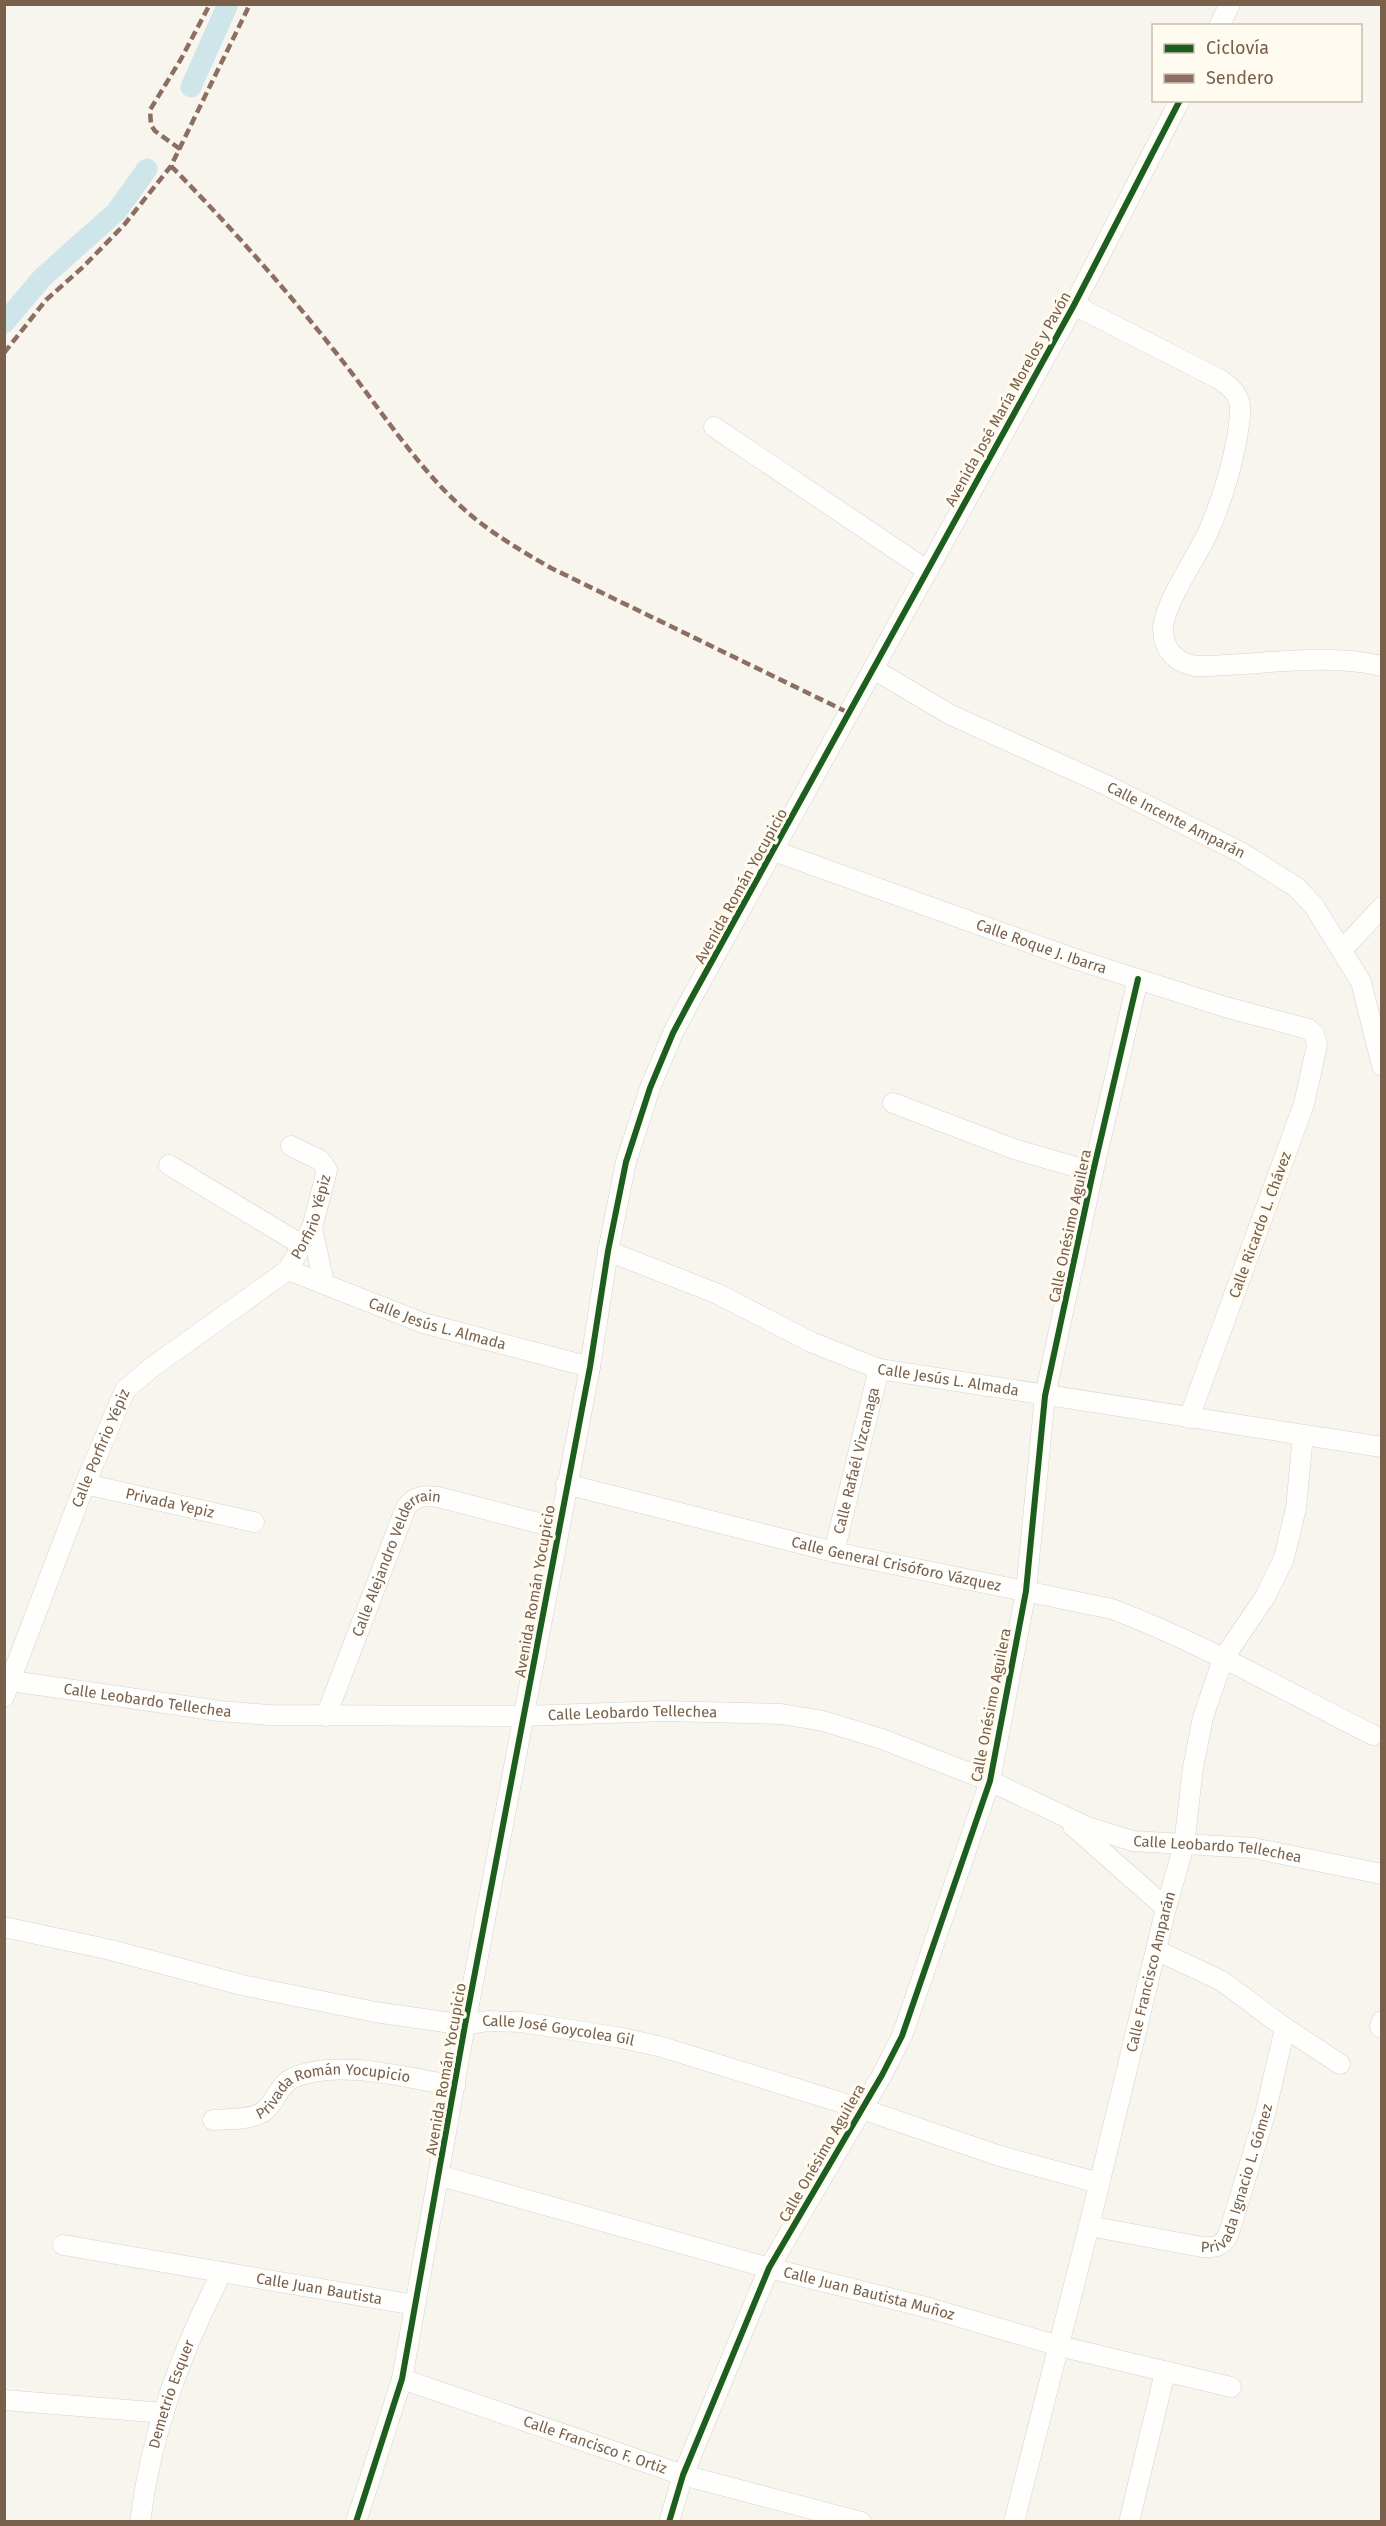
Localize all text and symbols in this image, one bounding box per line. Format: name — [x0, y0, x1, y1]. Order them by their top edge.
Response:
legend — [1152, 24, 1362, 102]
text: Ciclovía — [1206, 37, 1269, 59]
text: Sendero — [1206, 67, 1274, 89]
street label: Avenida José María Morelos y Pavón — [941, 288, 1075, 510]
street label: Calle Incente Amparán — [1104, 778, 1248, 862]
street label: Avenida Román Yocupicio — [691, 805, 791, 967]
street label: Calle Roque J. Ibarra — [974, 915, 1109, 978]
street label: Calle Onésimo Aguilera — [1045, 1148, 1095, 1304]
street label: Calle Ricardo L. Chávez — [1225, 1149, 1295, 1301]
street label: Porfirio Yépiz — [287, 1172, 335, 1263]
street label: Calle Jesús L. Almada — [366, 1294, 508, 1353]
street label: Calle Jesús L. Almada — [876, 1360, 1020, 1400]
street label: Calle Porfirio Yépiz — [68, 1386, 134, 1510]
street label: Calle Rafaél Vizcanaga — [830, 1386, 883, 1536]
street label: Privada Yepiz — [124, 1484, 216, 1522]
street label: Calle Alejandro Velderrain — [348, 1487, 442, 1639]
street label: Avenida Román Yocupicio — [511, 1503, 559, 1679]
street label: Calle General Crisóforo Vázquez — [790, 1533, 1003, 1595]
street label: Calle Onésimo Aguilera — [967, 1627, 1015, 1783]
street label: Calle Leobardo Tellechea — [62, 1680, 232, 1721]
street label: Calle Leobardo Tellechea — [548, 1702, 718, 1724]
street label: Calle Leobardo Tellechea — [1133, 1832, 1303, 1867]
street label: Calle Francisco Amparán — [1122, 1889, 1179, 2054]
street label: Avenida Román Yocupicio — [422, 1981, 470, 2157]
street label: Calle José Goycolea Gil — [481, 2011, 637, 2050]
street label: Privada Román Yocupicio — [253, 2060, 412, 2123]
street label: Calle Onésimo Aguilera — [775, 2081, 869, 2225]
street label: Privada Ignacio L. Gómez — [1200, 2102, 1276, 2256]
street label: Calle Juan Bautista Muñoz — [782, 2263, 957, 2324]
street label: Calle Juan Bautista — [255, 2269, 384, 2308]
street label: Demetrio Esquer — [145, 2337, 198, 2450]
street label: Calle Francisco F. Ortiz — [521, 2412, 670, 2478]

